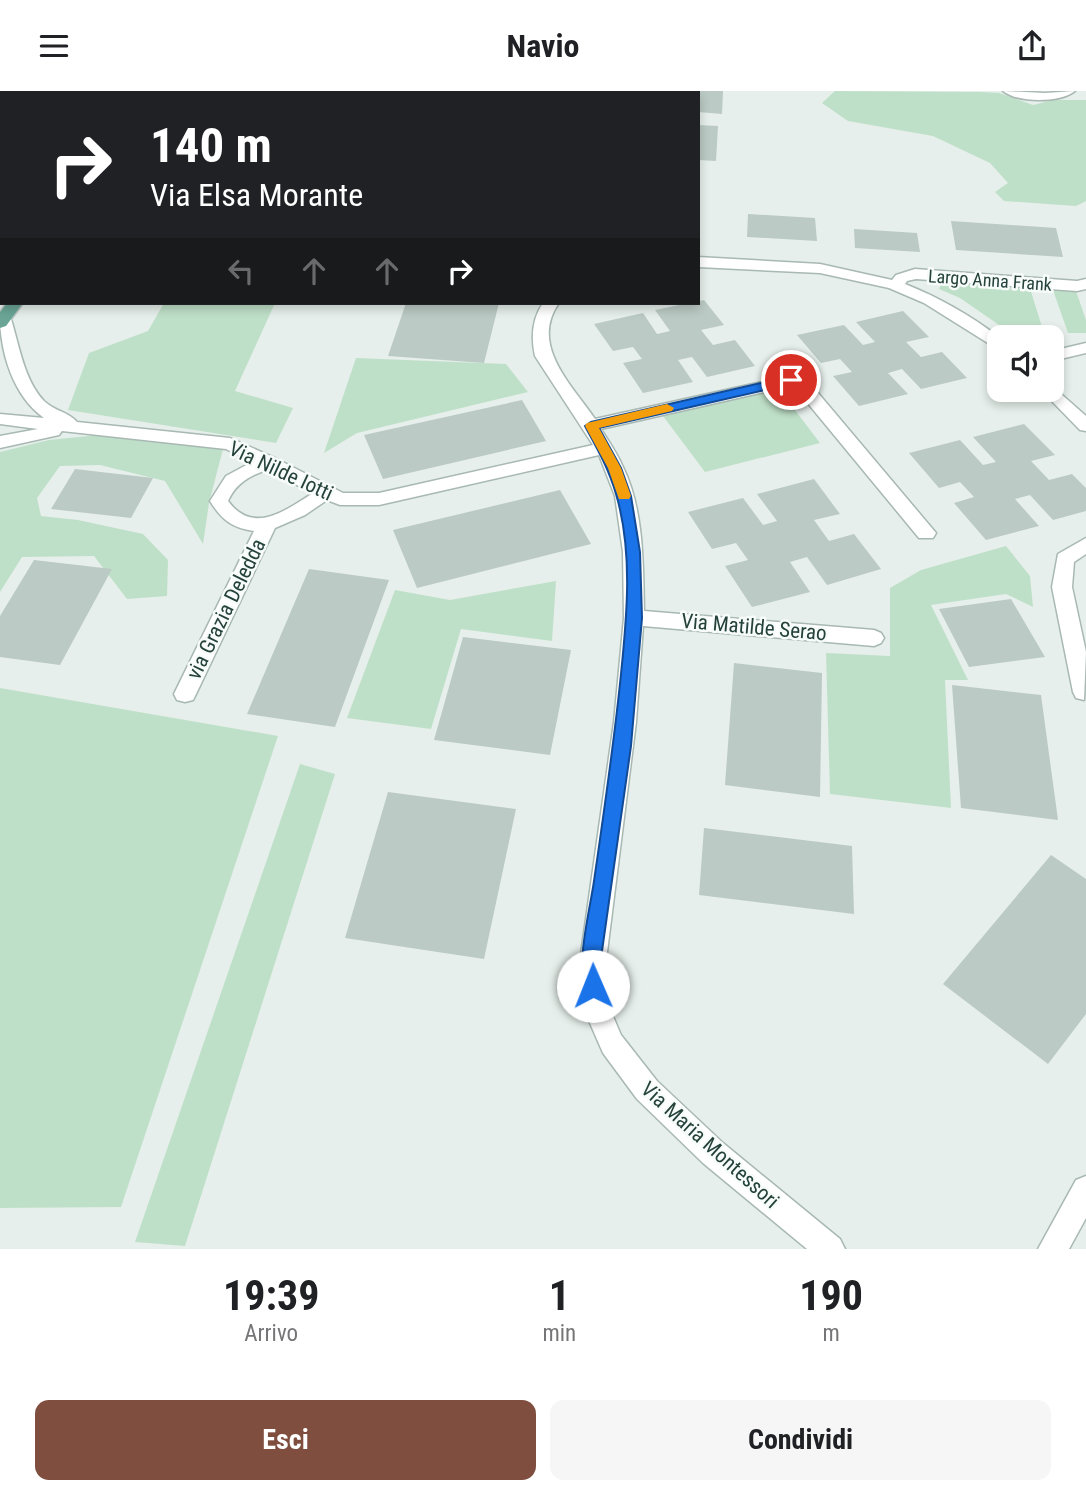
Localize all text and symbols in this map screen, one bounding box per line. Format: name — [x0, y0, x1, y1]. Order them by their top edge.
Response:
icon: menu — [35, 27, 73, 65]
text: Navio — [507, 27, 579, 65]
icon: share — [1013, 27, 1051, 65]
text: 140 m — [150, 117, 272, 174]
icon: right — [35, 119, 126, 210]
text: Via Elsa Morante — [150, 176, 363, 214]
icon: left — [222, 252, 260, 290]
icon: ahead — [295, 252, 333, 290]
icon: ahead — [368, 252, 406, 290]
icon: right — [441, 252, 479, 290]
street label: Largo Anna Frank — [927, 265, 1053, 295]
map controls — [987, 325, 1064, 402]
button: sound — [987, 325, 1064, 402]
pin — [761, 350, 821, 410]
icon: arrive — [772, 361, 810, 399]
street label: Via Nilde Iotti — [225, 436, 337, 506]
street label: via Grazia Deledda — [182, 535, 270, 683]
street label: Via Matilde Serao — [680, 609, 828, 645]
position arrow — [556, 949, 630, 1023]
street label: Via Maria Montessori — [636, 1077, 784, 1213]
text: 19:39 — [223, 1271, 319, 1320]
text: 1 — [549, 1271, 570, 1320]
text: 190 — [799, 1271, 863, 1320]
text: Arrivo — [244, 1320, 298, 1347]
text: min — [542, 1320, 576, 1347]
text: m — [822, 1320, 840, 1347]
button: Esci — [35, 1400, 536, 1480]
button: Condividi — [550, 1400, 1051, 1480]

